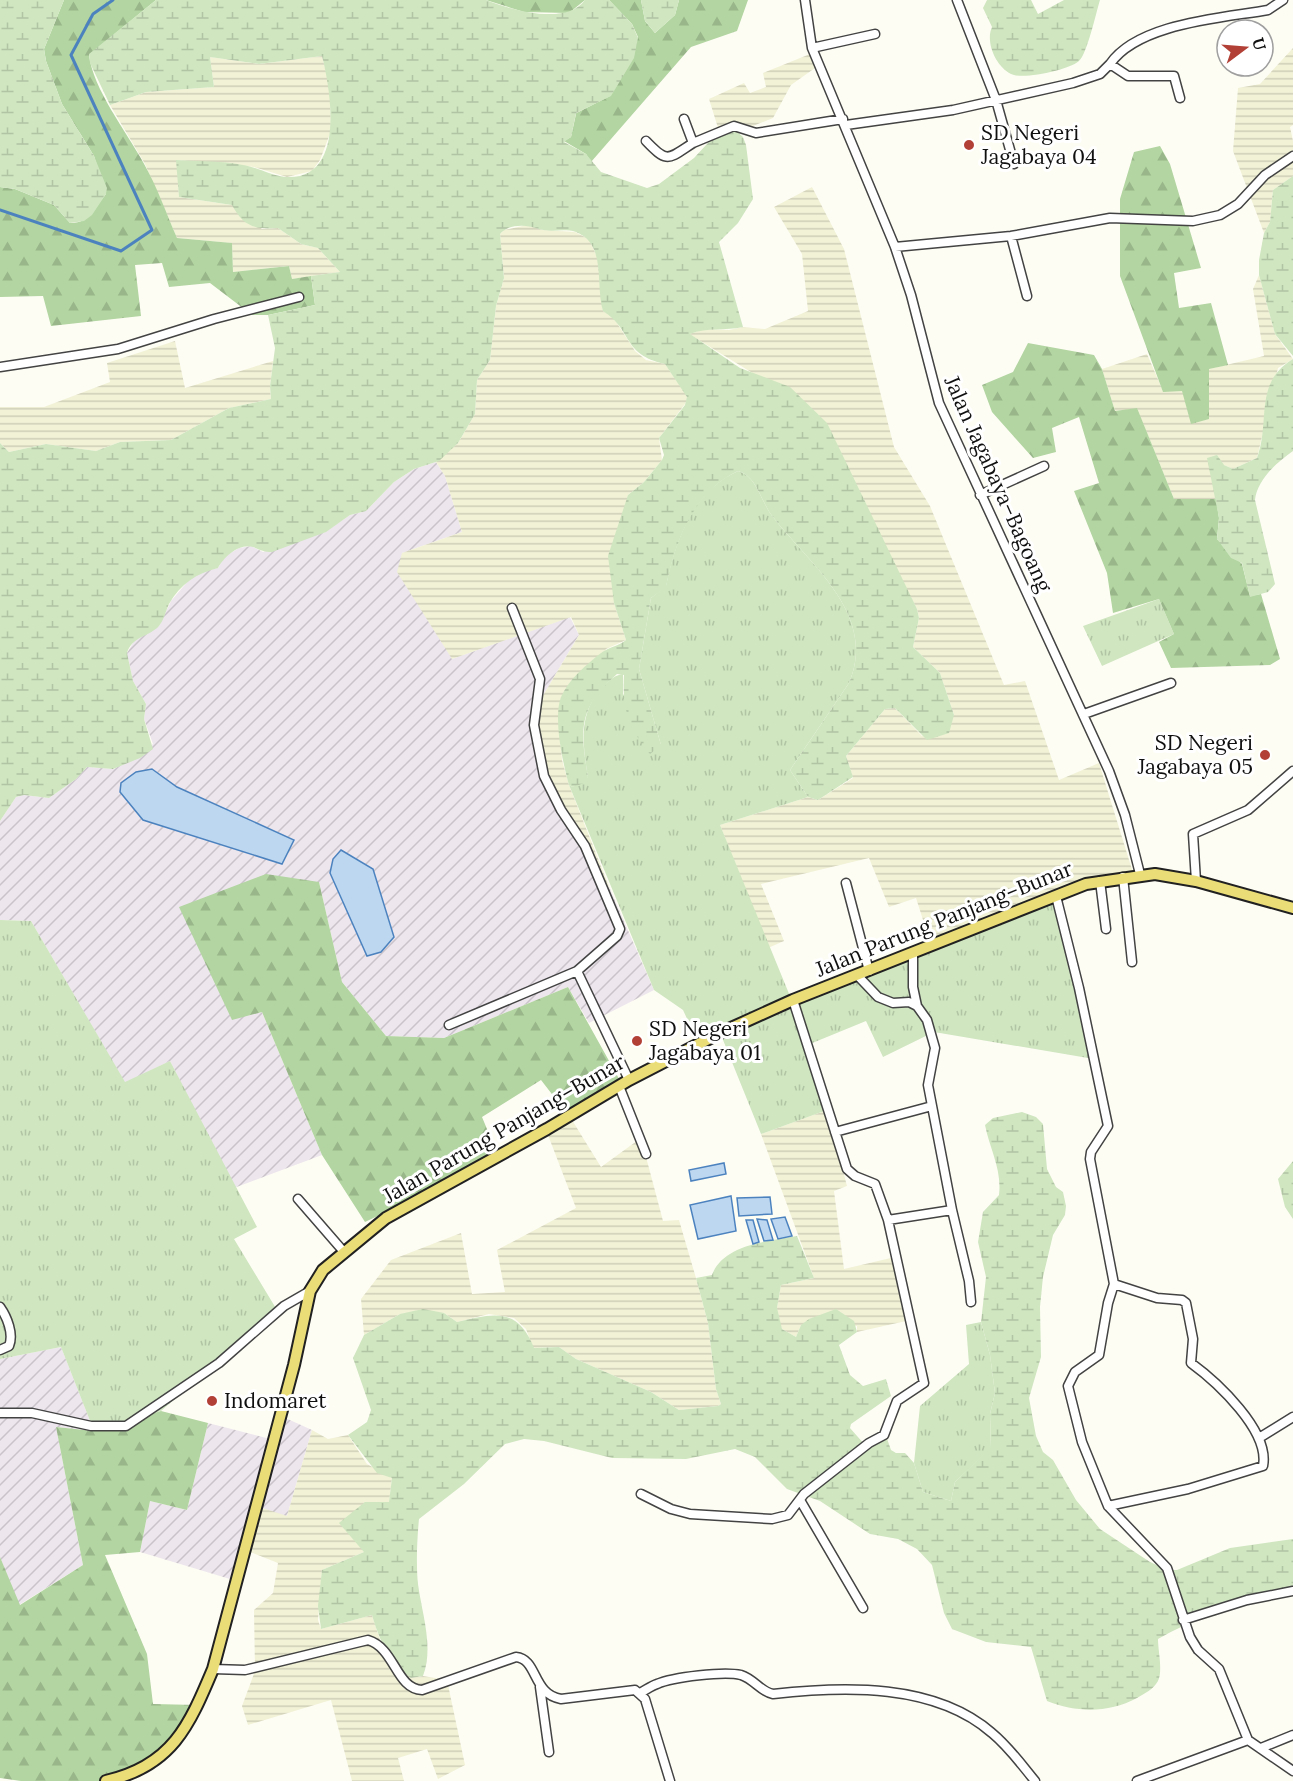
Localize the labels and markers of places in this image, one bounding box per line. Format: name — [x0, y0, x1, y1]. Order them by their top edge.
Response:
place label: SD Negeri Jagabaya 04 — [980, 119, 1097, 170]
marker: SD Negeri Jagabaya 04 — [962, 138, 976, 152]
place label: SD Negeri Jagabaya 05 — [1136, 729, 1253, 780]
marker: SD Negeri Jagabaya 05 — [1258, 748, 1272, 762]
place label: SD Negeri Jagabaya 01 — [648, 1015, 761, 1066]
marker: SD Negeri Jagabaya 01 — [630, 1034, 644, 1048]
place label: Indomaret — [224, 1387, 327, 1414]
marker: Indomaret — [205, 1394, 219, 1408]

